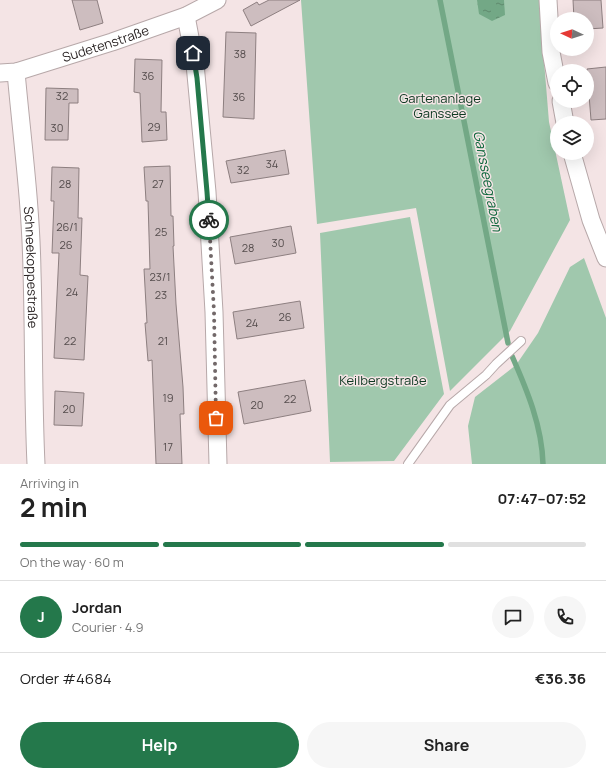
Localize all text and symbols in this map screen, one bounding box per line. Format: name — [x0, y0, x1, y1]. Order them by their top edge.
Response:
north arrow — [550, 12, 594, 56]
map controls — [550, 12, 594, 160]
street label: Sudetenstraße — [60, 21, 152, 66]
pin — [176, 36, 210, 70]
icon: home — [182, 42, 204, 64]
house number: 38 — [234, 46, 246, 61]
button: locate — [550, 64, 594, 108]
house number: 36 — [142, 68, 155, 83]
house number: 32 — [56, 88, 68, 103]
house number: 36 — [233, 89, 246, 104]
park label: Gartenanlage Ganssee — [399, 89, 481, 122]
button: layers — [550, 116, 594, 160]
house number: 29 — [147, 119, 161, 134]
house number: 30 — [51, 120, 63, 135]
water label: Gansseegraben — [469, 129, 508, 234]
house number: 34 — [266, 156, 278, 171]
house number: 32 — [237, 162, 249, 177]
house number: 28 — [59, 176, 71, 191]
house number: 27 — [152, 176, 164, 191]
courier — [189, 200, 229, 240]
street label: Schneekoppestraße — [20, 206, 42, 329]
icon: bike — [198, 209, 220, 231]
house number: 26/1 — [56, 219, 78, 234]
house number: 25 — [155, 224, 167, 239]
house number: 30 — [272, 235, 284, 250]
house number: 26 — [59, 237, 73, 252]
house number: 28 — [242, 240, 254, 255]
house number: 23/1 — [150, 269, 170, 284]
house number: 24 — [66, 284, 78, 299]
house number: 23 — [155, 287, 167, 302]
house number: 26 — [278, 309, 292, 324]
house number: 24 — [246, 315, 258, 330]
house number: 22 — [64, 333, 76, 348]
house number: 21 — [158, 333, 168, 348]
park label: Keilbergstraße — [339, 371, 427, 389]
house number: 19 — [162, 390, 174, 405]
house number: 22 — [284, 391, 296, 406]
house number: 20 — [251, 397, 263, 412]
house number: 20 — [63, 401, 75, 416]
pin — [199, 401, 233, 435]
icon: bag — [205, 407, 227, 429]
house number: 17 — [163, 439, 173, 454]
text: Arriving in — [20, 474, 79, 492]
text: 07:47–07:52 — [497, 488, 586, 509]
text: 2 min — [20, 489, 88, 525]
text: On the way · 60 m — [20, 553, 124, 571]
button: chat — [492, 596, 534, 638]
button: phone — [544, 596, 586, 638]
text: Jordan — [72, 597, 122, 618]
text: J — [37, 606, 45, 627]
text: Courier · 4.9 — [72, 618, 144, 636]
text: Order #4684 — [20, 668, 112, 689]
text: €36.36 — [535, 668, 586, 689]
button: Help — [20, 722, 299, 768]
button: Share — [307, 722, 586, 768]

